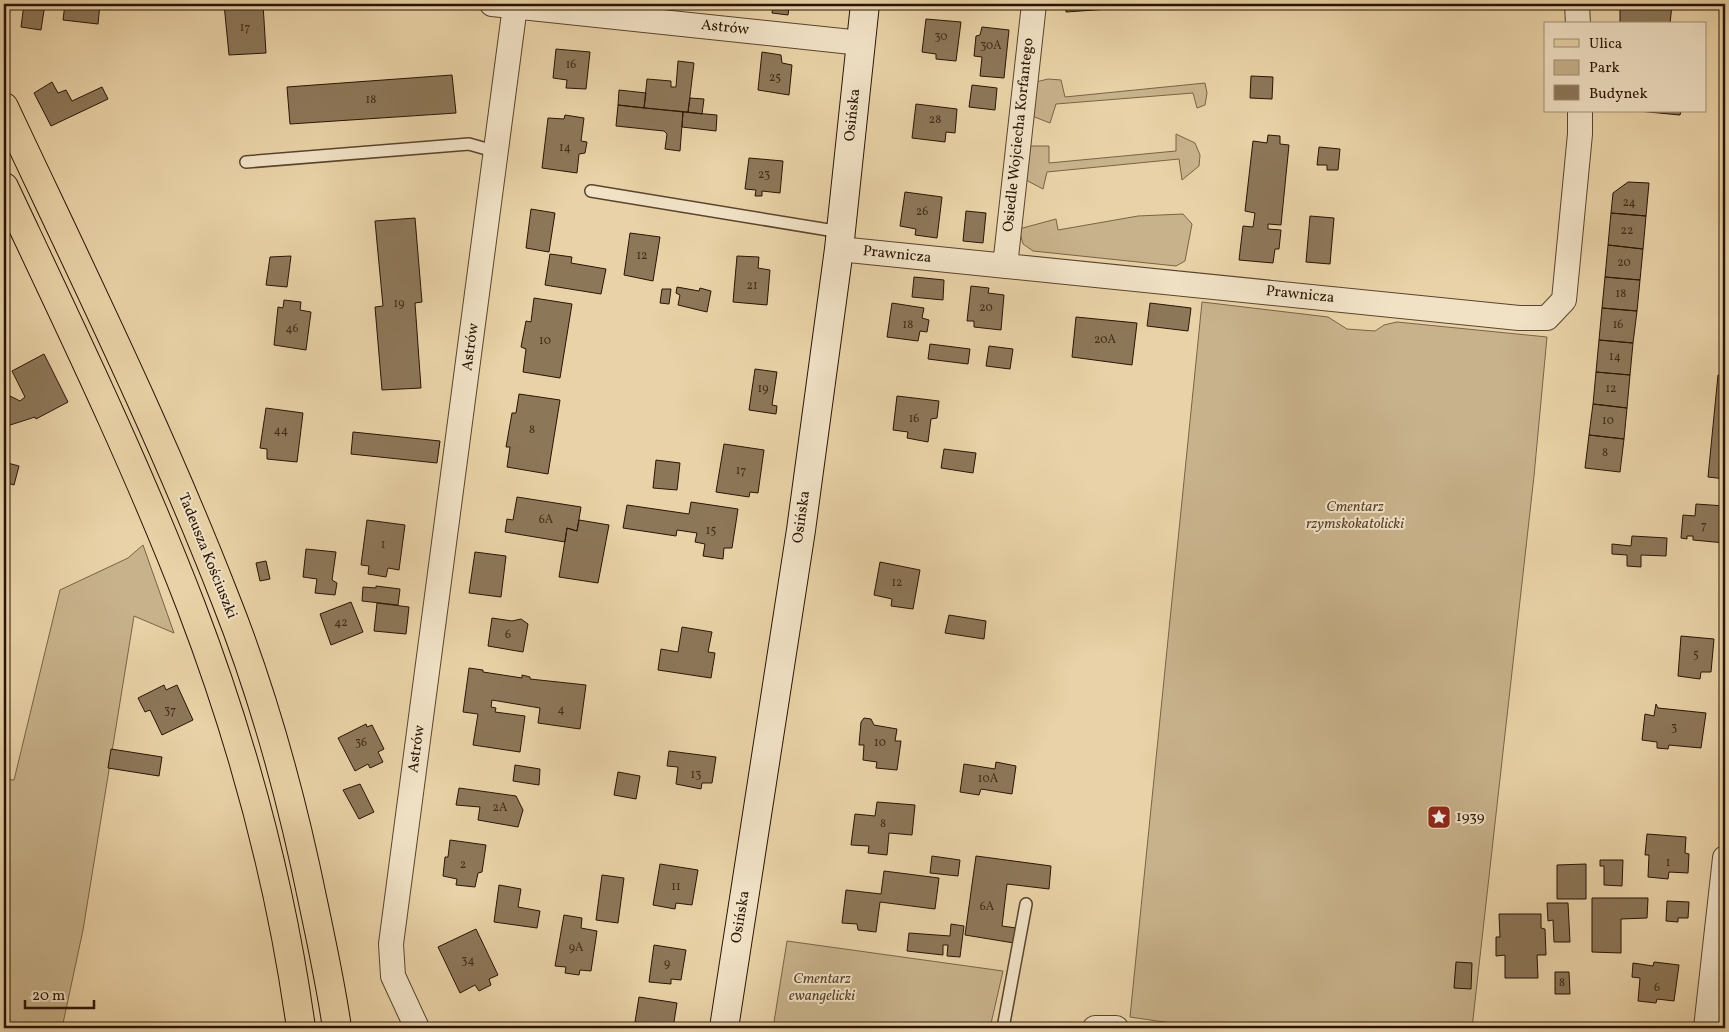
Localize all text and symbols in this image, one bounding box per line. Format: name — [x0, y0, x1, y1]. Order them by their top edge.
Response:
street label: Astrów — [700, 15, 750, 41]
house number: 17 — [240, 20, 250, 36]
legend — [1544, 22, 1706, 112]
house number: 30 — [934, 29, 948, 45]
text: Ulica — [1589, 34, 1622, 55]
street label: Osiedle Wojciecha Korfantego — [998, 37, 1040, 233]
house number: 30A — [980, 38, 1002, 54]
house number: 16 — [566, 57, 576, 73]
text: Park — [1589, 58, 1620, 79]
house number: 25 — [769, 70, 781, 86]
text: Budynek — [1589, 84, 1648, 105]
street label: Osińska — [840, 88, 866, 142]
house number: 18 — [366, 92, 376, 108]
house number: 28 — [929, 112, 941, 128]
house number: 14 — [559, 140, 571, 156]
house number: 23 — [758, 167, 770, 183]
house number: 24 — [1622, 195, 1636, 211]
house number: 26 — [916, 204, 928, 220]
house number: 22 — [1621, 223, 1633, 239]
street label: Prawnicza — [862, 241, 932, 269]
house number: 12 — [636, 248, 648, 264]
house number: 20 — [1617, 255, 1631, 271]
house number: 21 — [746, 278, 758, 294]
street label: Prawnicza — [1265, 281, 1335, 309]
house number: 18 — [1616, 286, 1626, 302]
house number: 19 — [394, 296, 404, 312]
house number: 20 — [979, 300, 993, 316]
house number: 18 — [903, 317, 913, 333]
house number: 16 — [1613, 317, 1623, 333]
house number: 46 — [285, 321, 299, 337]
street label: Astrów — [457, 321, 485, 372]
house number: 20A — [1094, 332, 1117, 348]
house number: 10 — [539, 333, 551, 349]
house number: 14 — [1609, 349, 1621, 365]
house number: 19 — [758, 381, 768, 397]
house number: 12 — [1605, 381, 1617, 397]
house number: 16 — [909, 411, 919, 427]
house number: 10 — [1602, 413, 1614, 429]
house number: 8 — [529, 422, 535, 438]
house number: 44 — [274, 423, 288, 439]
house number: 8 — [1602, 445, 1608, 461]
house number: 17 — [736, 463, 746, 479]
street label: Osińska — [788, 489, 816, 545]
street label: Tadeusza Kościuszki — [172, 490, 242, 622]
park label: Cmentarz rzymskokatolicki — [1306, 497, 1404, 535]
house number: 6A — [539, 512, 554, 528]
house number: 7 — [1701, 518, 1707, 534]
house number: 15 — [706, 523, 716, 539]
house number: 1 — [381, 537, 385, 553]
house number: 12 — [891, 575, 903, 591]
house number: 42 — [334, 615, 348, 631]
house number: 6 — [505, 627, 511, 643]
house number: 5 — [1693, 647, 1699, 663]
house number: 4 — [557, 702, 565, 718]
house number: 37 — [164, 703, 176, 719]
house number: 3 — [1671, 720, 1677, 736]
street label: Astrów — [403, 723, 431, 774]
house number: 36 — [355, 735, 367, 751]
house number: 10 — [874, 735, 886, 751]
house number: 13 — [691, 767, 701, 783]
house number: 10A — [978, 771, 999, 787]
house number: 2A — [493, 800, 508, 816]
place icon: 1939 — [1426, 804, 1452, 830]
place label: 1939 — [1456, 807, 1485, 828]
house number: 8 — [880, 816, 886, 832]
house number: 1 — [1666, 855, 1670, 871]
house number: 2 — [460, 857, 466, 873]
house number: 11 — [671, 879, 681, 895]
street label: Osińska — [726, 889, 756, 945]
house number: 6A — [980, 899, 995, 915]
house number: 9A — [569, 940, 584, 956]
house number: 34 — [461, 953, 475, 969]
house number: 9 — [664, 956, 670, 972]
park label: Cmentarz ewangelicki — [789, 969, 855, 1007]
house number: 8 — [1559, 975, 1565, 991]
scale bar — [25, 977, 94, 1009]
house number: 6 — [1654, 980, 1660, 996]
text: 20 m — [32, 986, 65, 1007]

